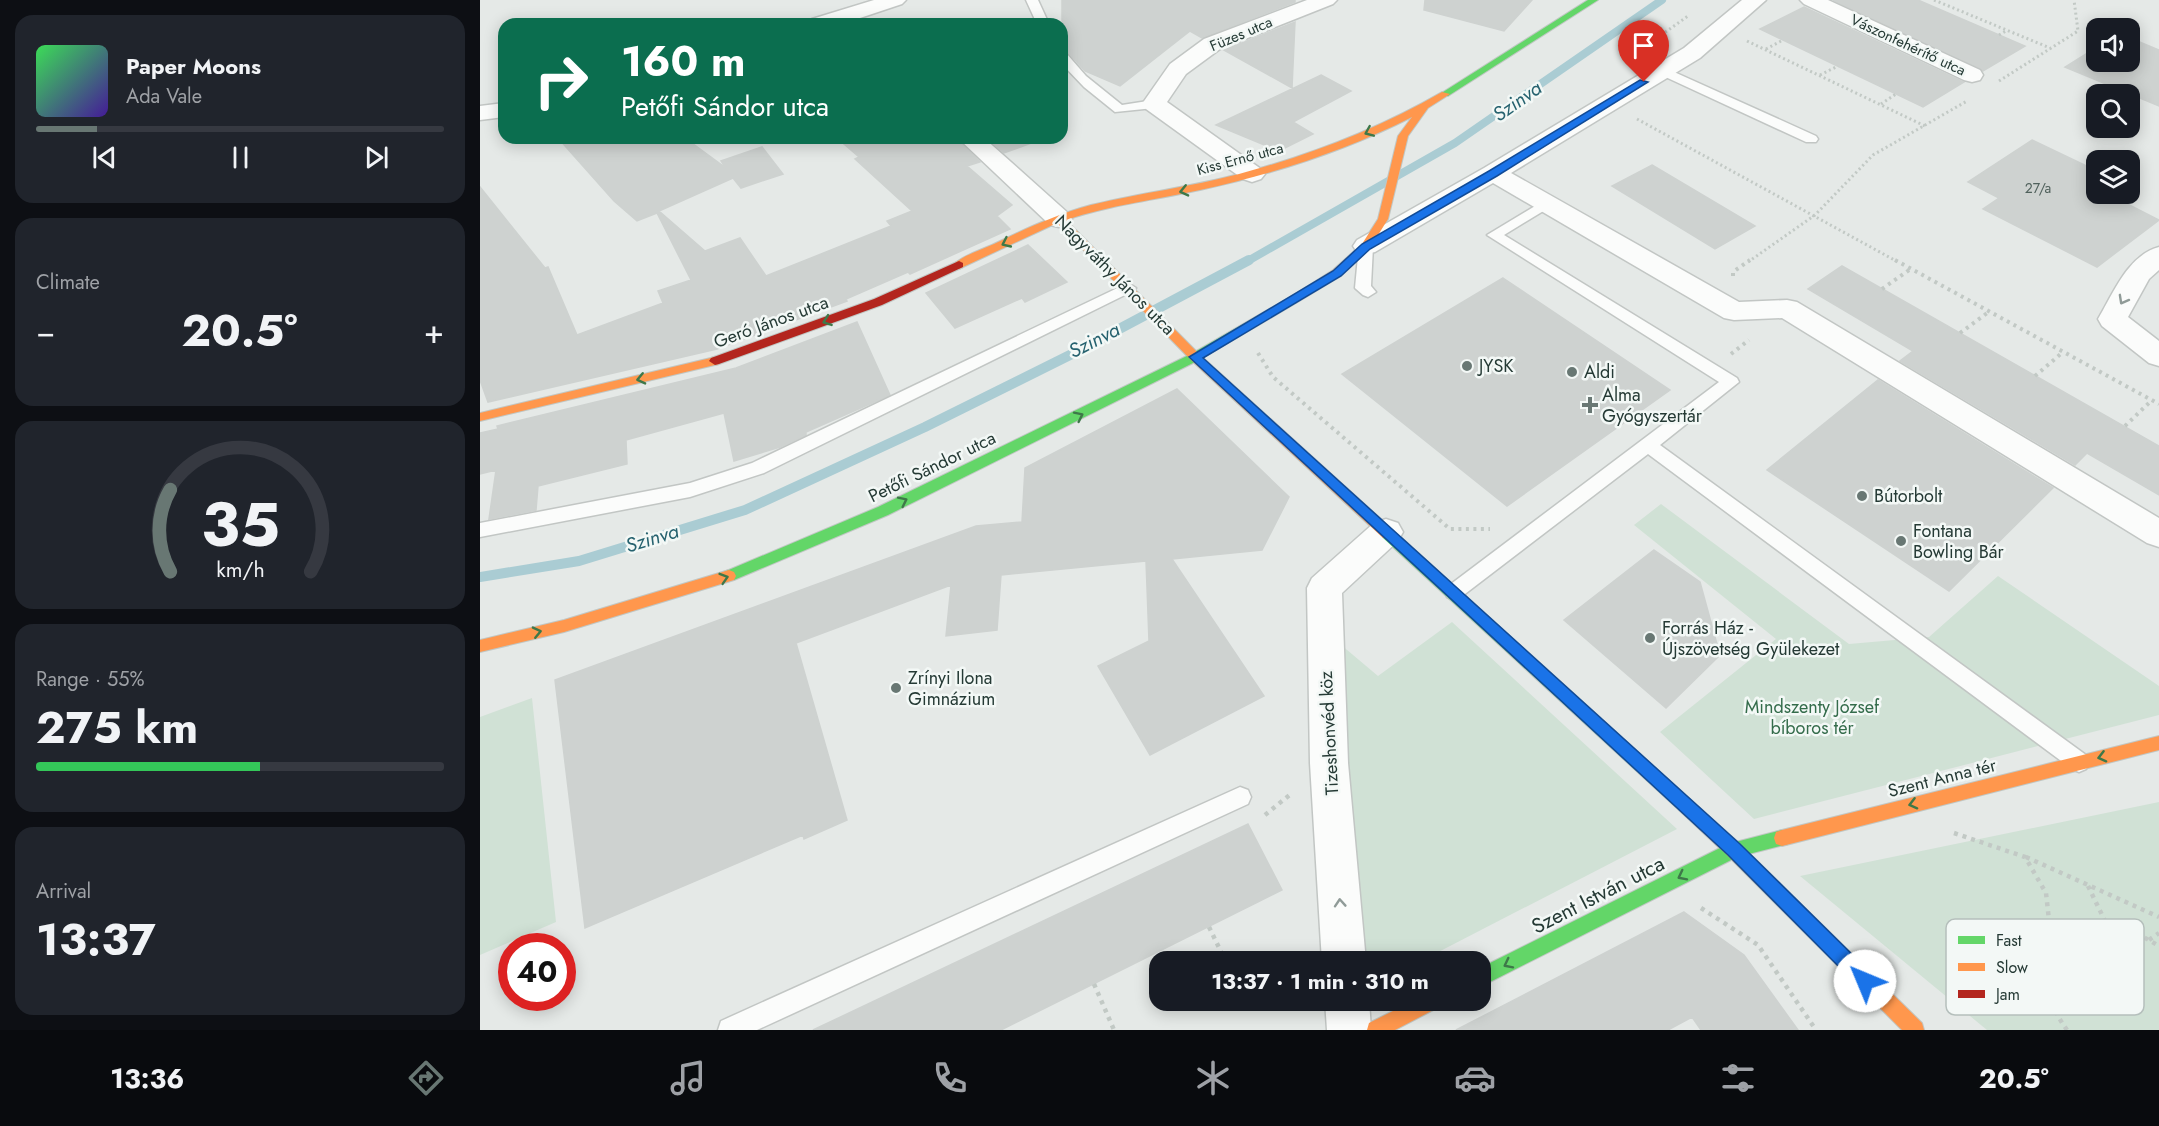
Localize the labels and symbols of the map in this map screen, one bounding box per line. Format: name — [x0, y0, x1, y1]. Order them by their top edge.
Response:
street label: Vászonfehérítő utca — [1847, 9, 1969, 81]
street label: Füzes utca — [1206, 11, 1276, 57]
pin — [1618, 20, 1669, 82]
water label: Szinva — [1487, 74, 1548, 129]
one-way arrow — [1365, 125, 1376, 137]
street label: Kiss Ernő utca — [1194, 137, 1286, 181]
house number: 27/a — [2025, 178, 2051, 198]
one-way arrow — [1179, 183, 1189, 196]
street label: Nagyváthy János utca — [1049, 209, 1181, 341]
one-way arrow — [1001, 236, 1012, 248]
street label: Geró János utca — [710, 289, 832, 355]
one-way arrow — [2119, 294, 2130, 304]
one-way arrow — [822, 314, 833, 326]
water label: Szinva — [1063, 315, 1125, 366]
place label: JYSK — [1477, 353, 1514, 379]
marker: JYSK — [1460, 359, 1474, 373]
place label: Aldi — [1584, 359, 1615, 385]
marker: Aldi — [1565, 365, 1579, 379]
one-way arrow — [636, 371, 646, 384]
place label: Alma Gyógyszertár — [1602, 382, 1703, 429]
marker: Alma Gyógyszertár — [1583, 398, 1597, 412]
one-way arrow — [1072, 411, 1083, 423]
street label: Petőfi Sándor utca — [864, 425, 1000, 509]
place label: Bútorbolt — [1874, 483, 1943, 509]
marker: Bútorbolt — [1855, 489, 1869, 503]
one-way arrow — [897, 497, 908, 508]
water label: Szinva — [622, 517, 682, 560]
place label: Fontana Bowling Bár — [1913, 518, 2005, 565]
marker: Fontana Bowling Bár — [1894, 534, 1908, 548]
one-way arrow — [718, 572, 729, 585]
place label: Forrás Ház - Újszövetség Gyülekezet — [1662, 615, 1840, 662]
one-way arrow — [532, 627, 542, 640]
marker: Forrás Ház - Újszövetség Gyülekezet — [1643, 631, 1657, 645]
place label: Zrínyi Ilona Gimnázium — [908, 665, 995, 712]
street label: Tizeshonvéd köz — [1313, 670, 1345, 796]
marker: Zrínyi Ilona Gimnázium — [889, 681, 903, 695]
park label: Mindszenty József bíboros tér — [1745, 694, 1880, 741]
one-way arrow — [2097, 749, 2107, 762]
street label: Szent Anna tér — [1885, 752, 2000, 804]
one-way arrow — [1908, 797, 1918, 810]
street label: Szent István utca — [1526, 849, 1670, 941]
one-way arrow — [1677, 869, 1688, 880]
one-way arrow — [1334, 899, 1347, 908]
legend — [1946, 919, 2144, 1015]
text: Fast — [1996, 929, 2022, 952]
speed limit sign: 40 — [498, 933, 576, 1011]
position arrow — [1833, 949, 1897, 1013]
text: Slow — [1996, 956, 2028, 979]
one-way arrow — [1503, 957, 1514, 968]
text: Jam — [1994, 983, 2020, 1006]

